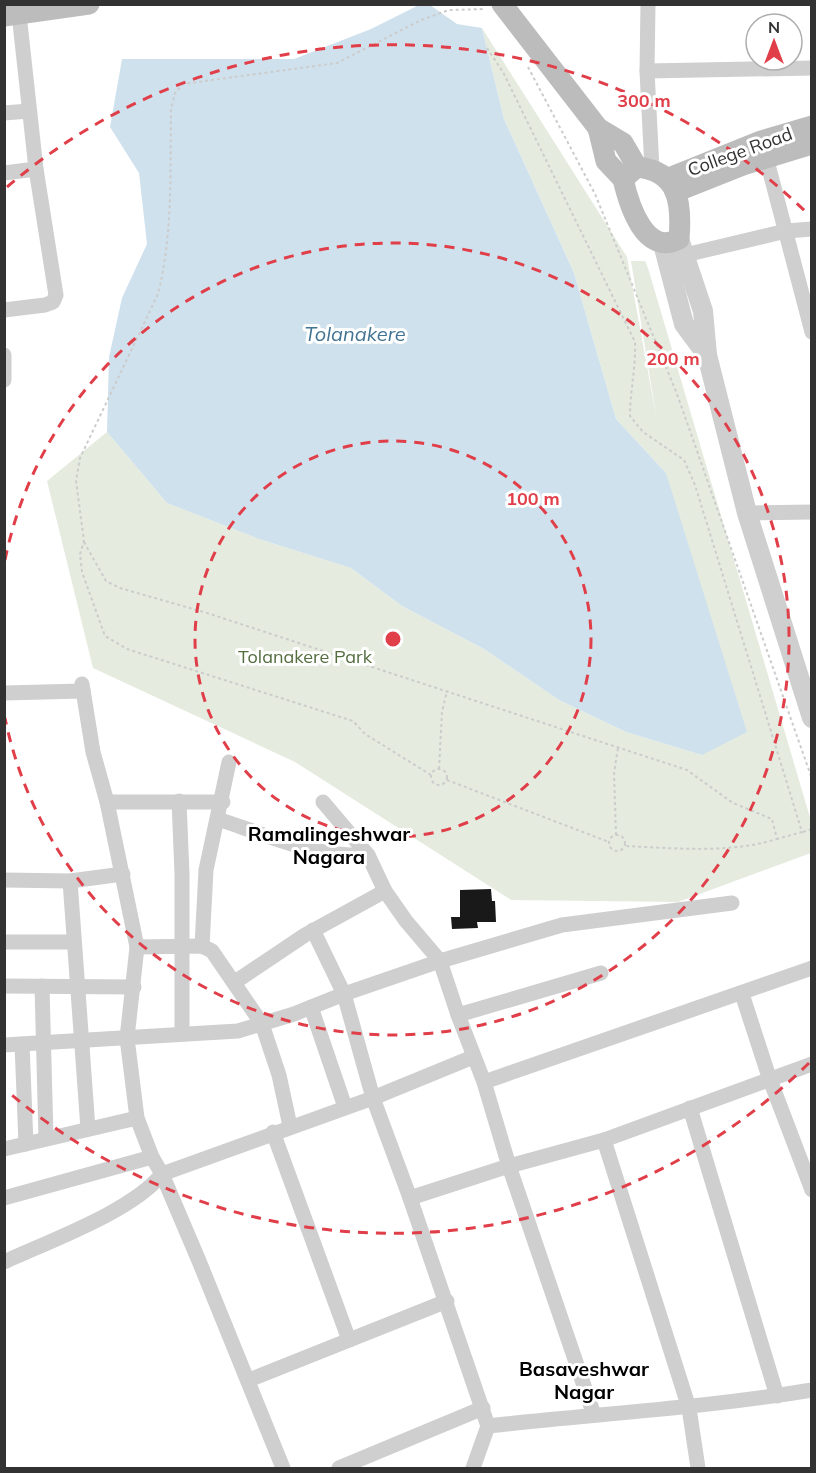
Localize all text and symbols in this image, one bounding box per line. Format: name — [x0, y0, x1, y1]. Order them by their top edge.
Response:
north arrow — [744, 12, 804, 72]
text: N — [768, 17, 780, 37]
text: 300 m — [617, 89, 671, 112]
street label: College Road — [684, 122, 795, 181]
water label: Tolanakere — [304, 321, 406, 346]
text: 200 m — [646, 347, 700, 370]
text: 100 m — [506, 487, 560, 510]
centre of rings — [383, 629, 403, 649]
park label: Tolanakere Park — [238, 645, 373, 668]
district label: Ramalingeshwar Nagara — [248, 821, 410, 869]
district label: Basaveshwar Nagar — [519, 1356, 649, 1404]

